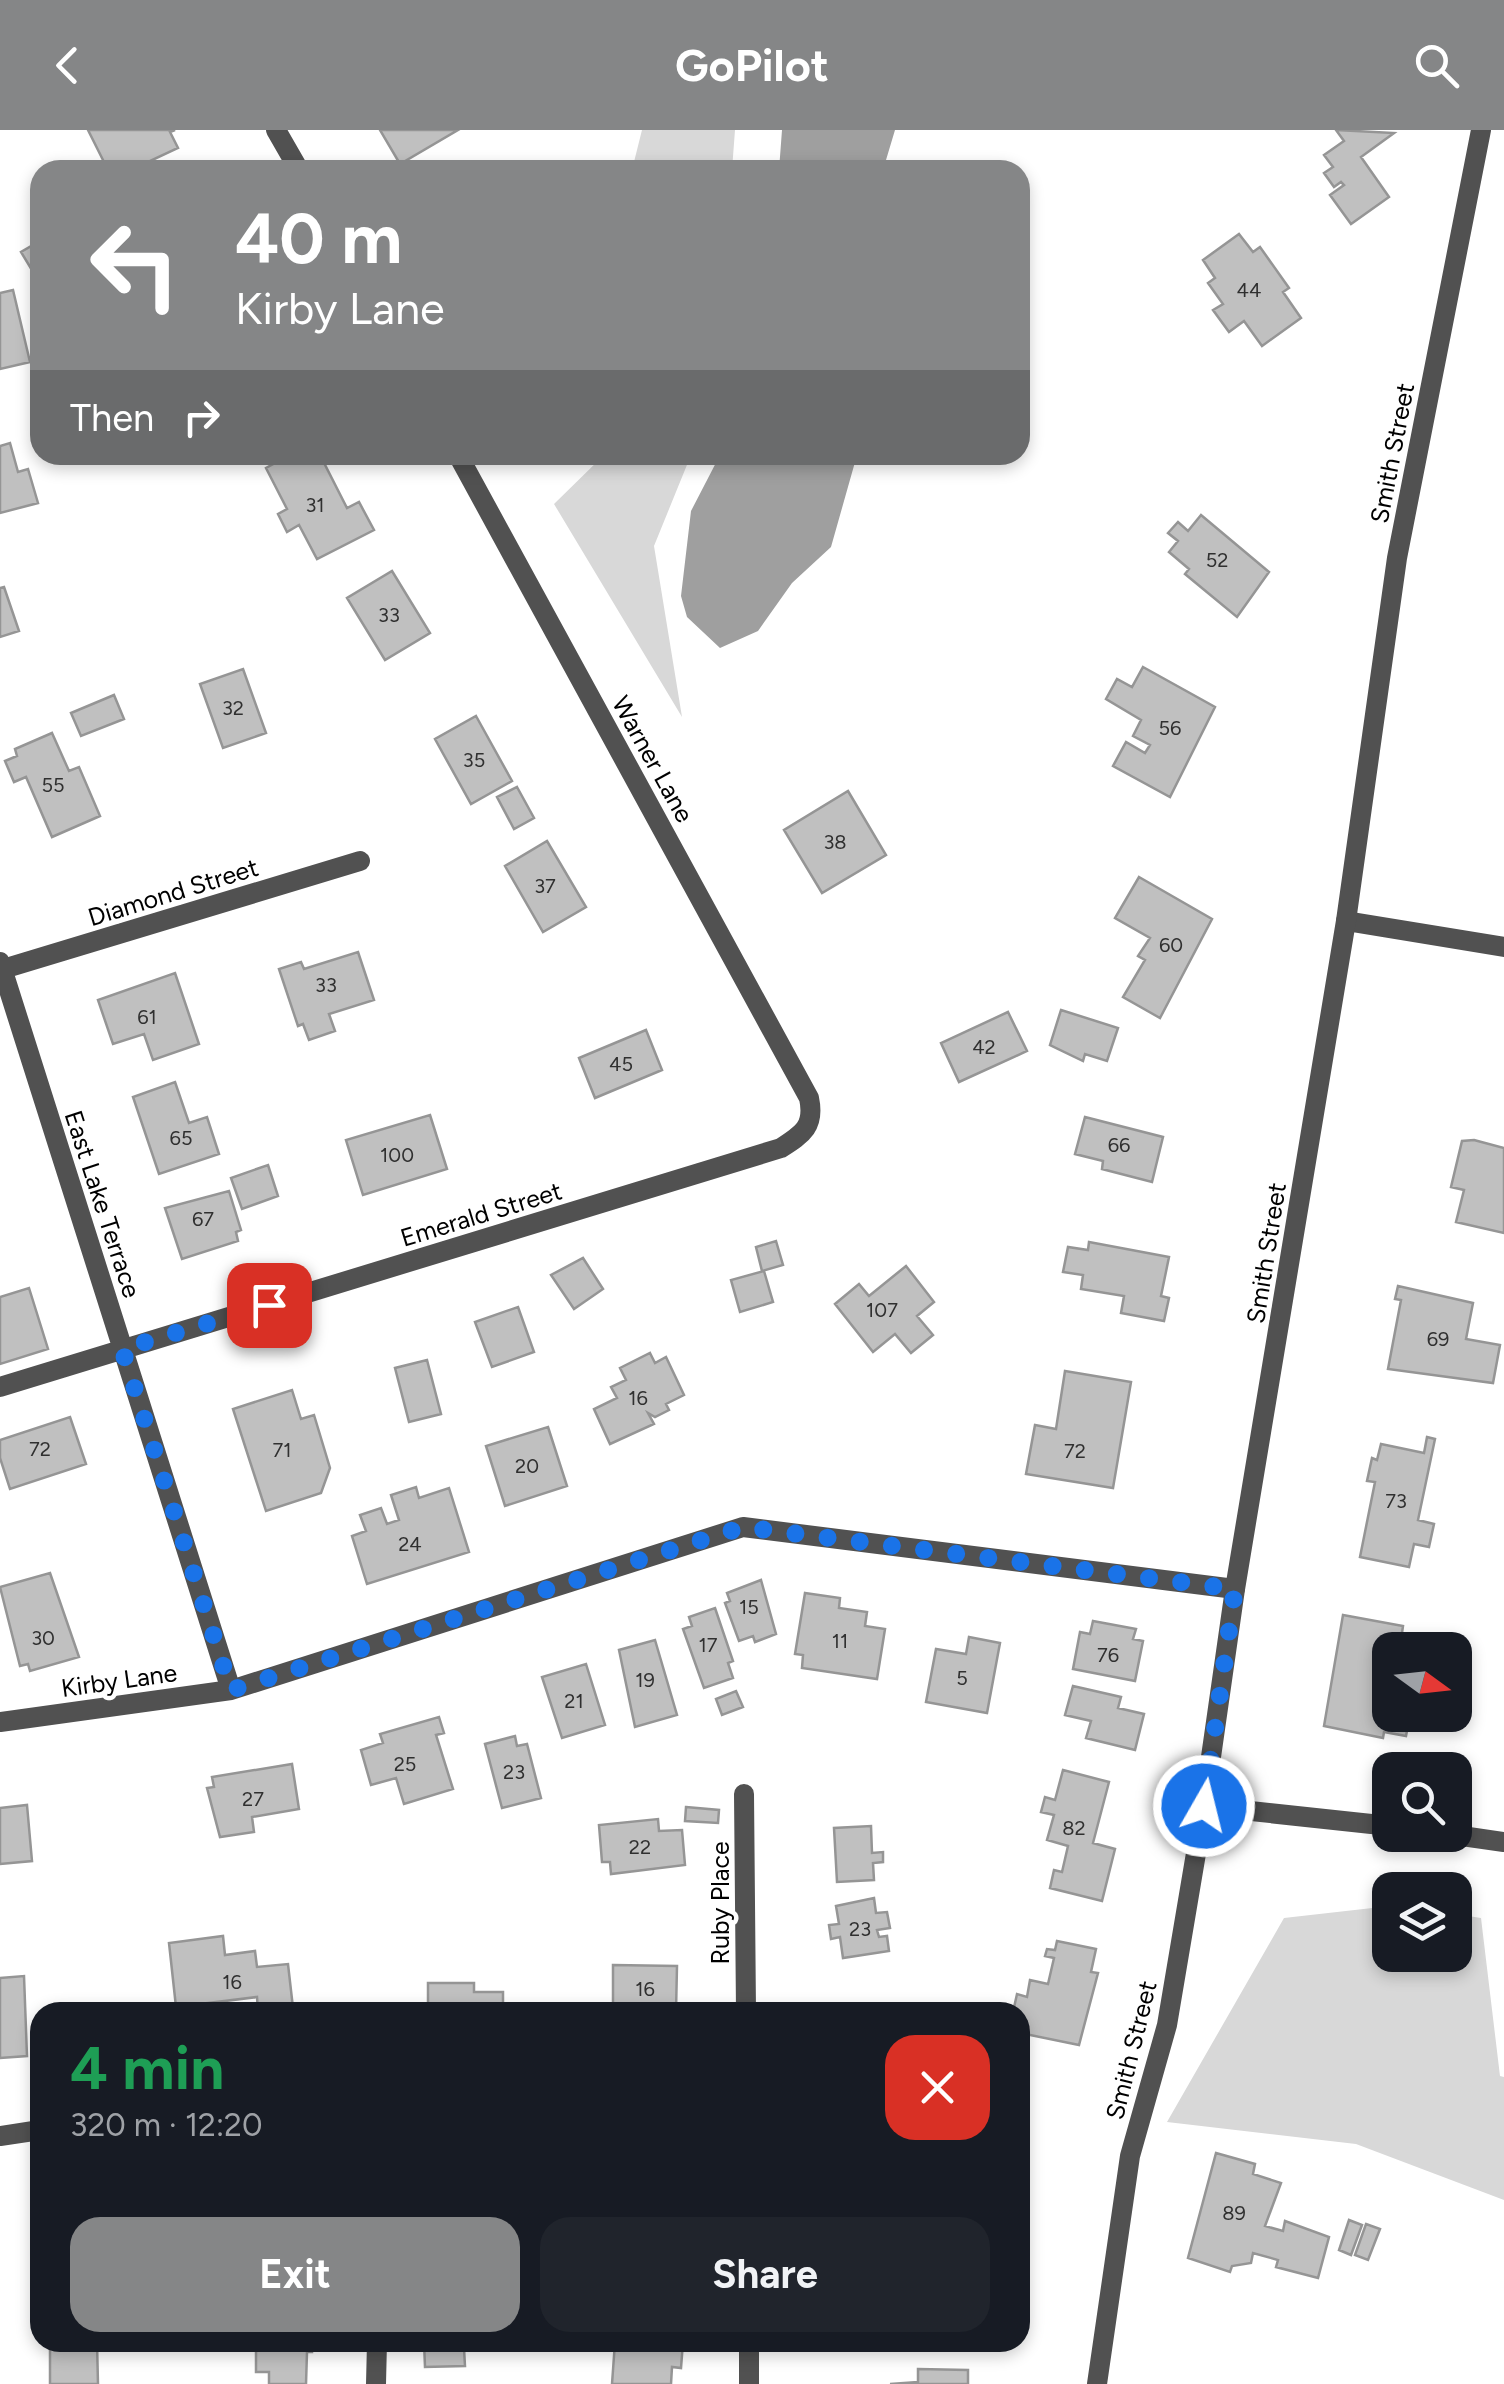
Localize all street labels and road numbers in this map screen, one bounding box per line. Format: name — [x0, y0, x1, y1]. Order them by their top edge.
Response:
street label: Smith Street — [1364, 380, 1420, 526]
street label: Warner Lane — [606, 691, 700, 827]
street label: Diamond Street — [84, 852, 262, 932]
street label: East Lake Terrace — [59, 1107, 147, 1301]
street label: Emerald Street — [397, 1175, 565, 1253]
street label: Smith Street — [1240, 1181, 1292, 1325]
street label: Kirby Lane — [59, 1657, 179, 1703]
street label: Ruby Place — [705, 1841, 735, 1965]
street label: Smith Street — [1099, 1977, 1163, 2123]

